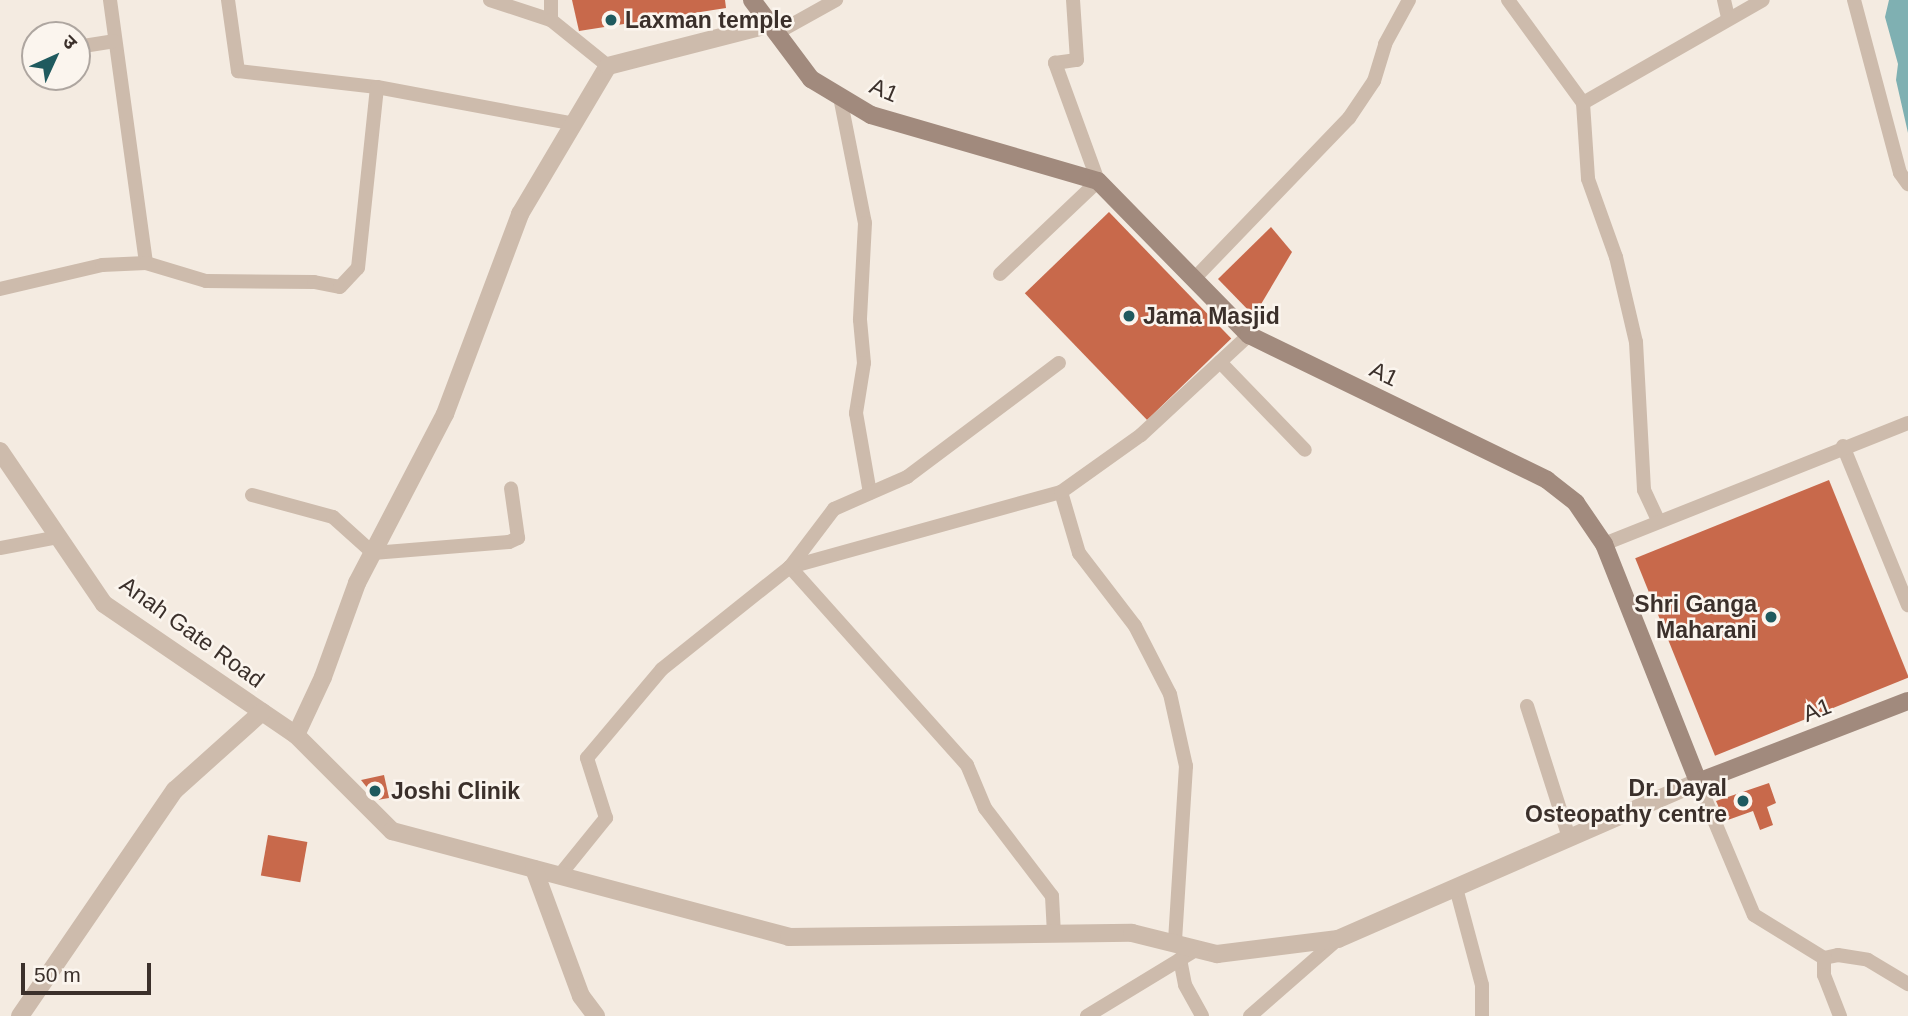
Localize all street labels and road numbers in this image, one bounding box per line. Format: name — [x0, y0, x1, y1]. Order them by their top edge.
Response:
street label: A1 — [866, 72, 902, 108]
street label: A1 — [1365, 355, 1403, 393]
street label: Anah Gate Road — [115, 570, 269, 694]
street label: A1 — [1799, 692, 1835, 728]

